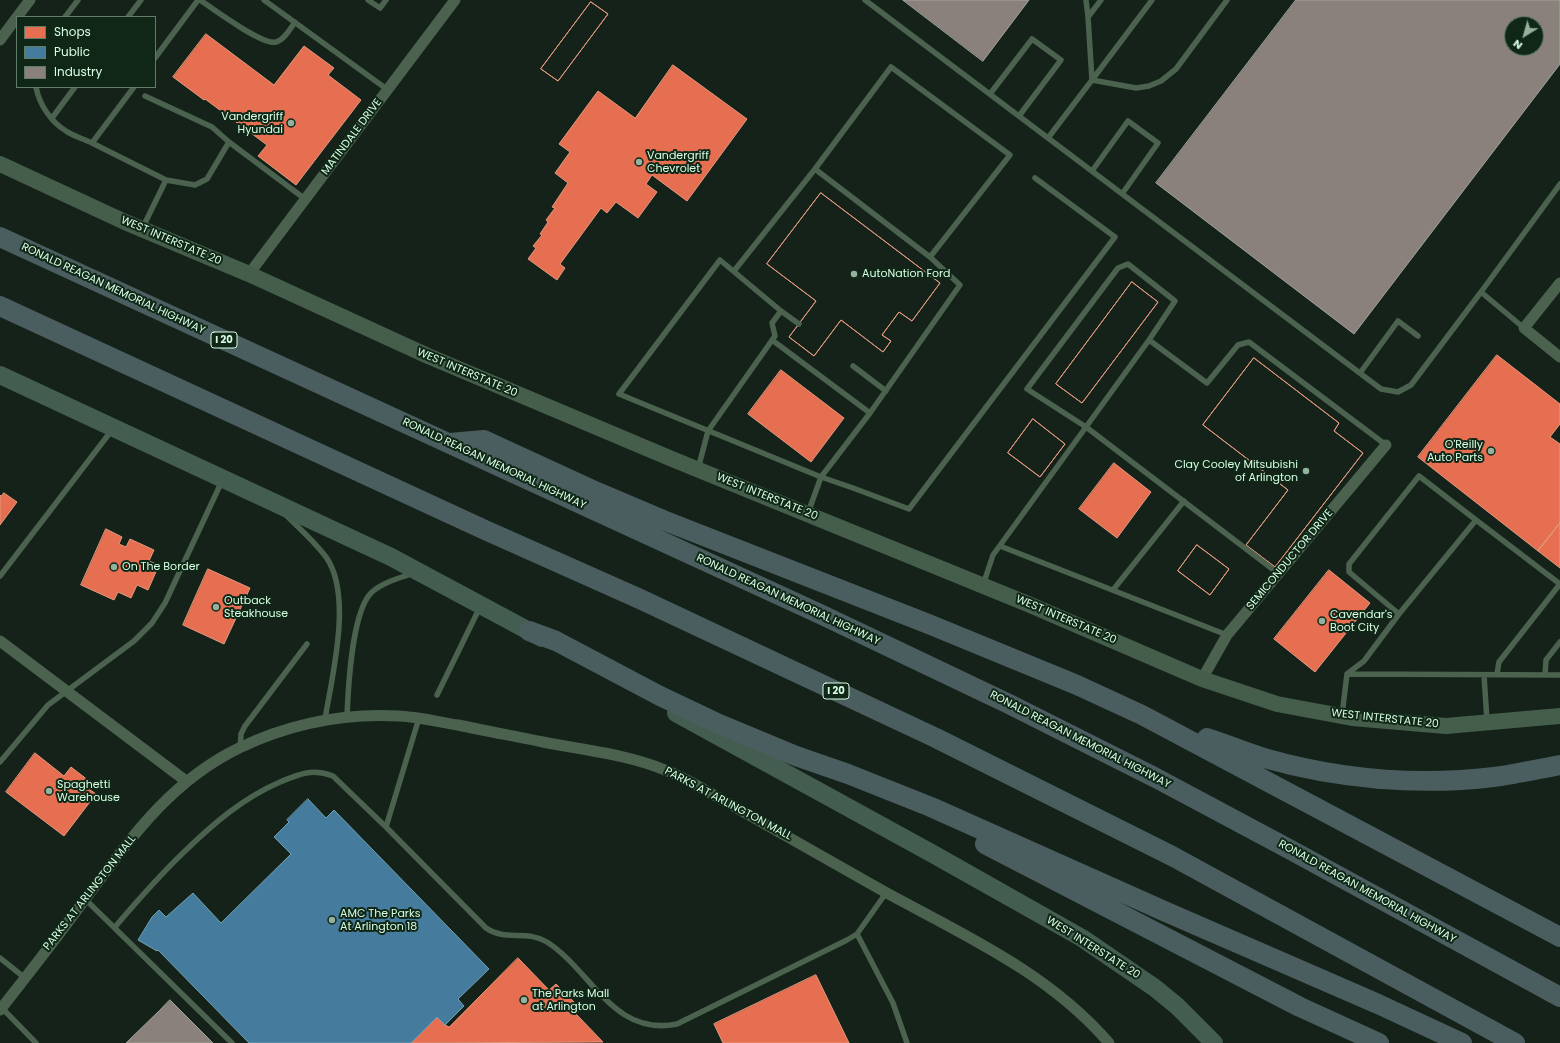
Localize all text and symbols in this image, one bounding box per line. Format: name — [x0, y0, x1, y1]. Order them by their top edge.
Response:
legend — [16, 16, 156, 88]
north arrow — [1504, 16, 1544, 56]
text: Shops — [54, 23, 91, 40]
text: N — [1509, 36, 1526, 54]
text: Public — [54, 43, 90, 60]
text: Industry — [54, 63, 102, 80]
street label: MATINDALE DRIVE — [319, 96, 385, 178]
place label: Vandergriff Hyundai — [221, 110, 283, 136]
marker: Vandergriff Hyundai — [286, 118, 296, 128]
place label: Vandergriff Chevrolet — [647, 149, 709, 175]
marker: Vandergriff Chevrolet — [634, 157, 644, 167]
street label: WEST INTERSTATE 20 — [119, 214, 223, 268]
street label: RONALD REAGAN MEMORIAL HIGHWAY — [19, 241, 207, 337]
place label: AutoNation Ford — [862, 267, 951, 281]
marker: AutoNation Ford — [849, 269, 859, 279]
road number: I 20 — [211, 332, 237, 348]
street label: WEST INTERSTATE 20 — [415, 346, 519, 400]
street label: RONALD REAGAN MEMORIAL HIGHWAY — [400, 416, 588, 512]
place label: O'Reilly Auto Parts — [1427, 438, 1483, 464]
marker: O'Reilly Auto Parts — [1486, 446, 1496, 456]
place label: Clay Cooley Mitsubishi of Arlington — [1174, 458, 1298, 484]
marker: Clay Cooley Mitsubishi of Arlington — [1301, 466, 1311, 476]
street label: WEST INTERSTATE 20 — [714, 471, 820, 523]
street label: SEMICONDUCTOR DRIVE — [1244, 507, 1336, 613]
street label: RONALD REAGAN MEMORIAL HIGHWAY — [694, 552, 882, 648]
place label: On The Border — [122, 560, 200, 574]
marker: On The Border — [109, 562, 119, 572]
street label: WEST INTERSTATE 20 — [1014, 593, 1118, 647]
place label: Outback Steakhouse — [224, 594, 288, 620]
marker: Outback Steakhouse — [211, 602, 221, 612]
place label: Cavendar's Boot City — [1330, 608, 1392, 634]
marker: Cavendar's Boot City — [1317, 616, 1327, 626]
road number: I 20 — [823, 683, 849, 699]
street label: RONALD REAGAN MEMORIAL HIGHWAY — [987, 688, 1173, 792]
street label: WEST INTERSTATE 20 — [1331, 707, 1439, 731]
street label: PARKS AT ARLINGTON MALL — [662, 765, 794, 843]
place label: Spaghetti Warehouse — [57, 778, 120, 804]
marker: Spaghetti Warehouse — [44, 786, 54, 796]
street label: PARKS AT ARLINGTON MALL — [41, 833, 139, 953]
street label: RONALD REAGAN MEMORIAL HIGHWAY — [1276, 837, 1458, 947]
place label: AMC The Parks At Arlington 18 — [340, 907, 420, 933]
street label: WEST INTERSTATE 20 — [1044, 914, 1142, 982]
marker: AMC The Parks At Arlington 18 — [327, 915, 337, 925]
place label: The Parks Mall at Arlington — [532, 987, 609, 1013]
marker: The Parks Mall at Arlington — [519, 995, 529, 1005]

